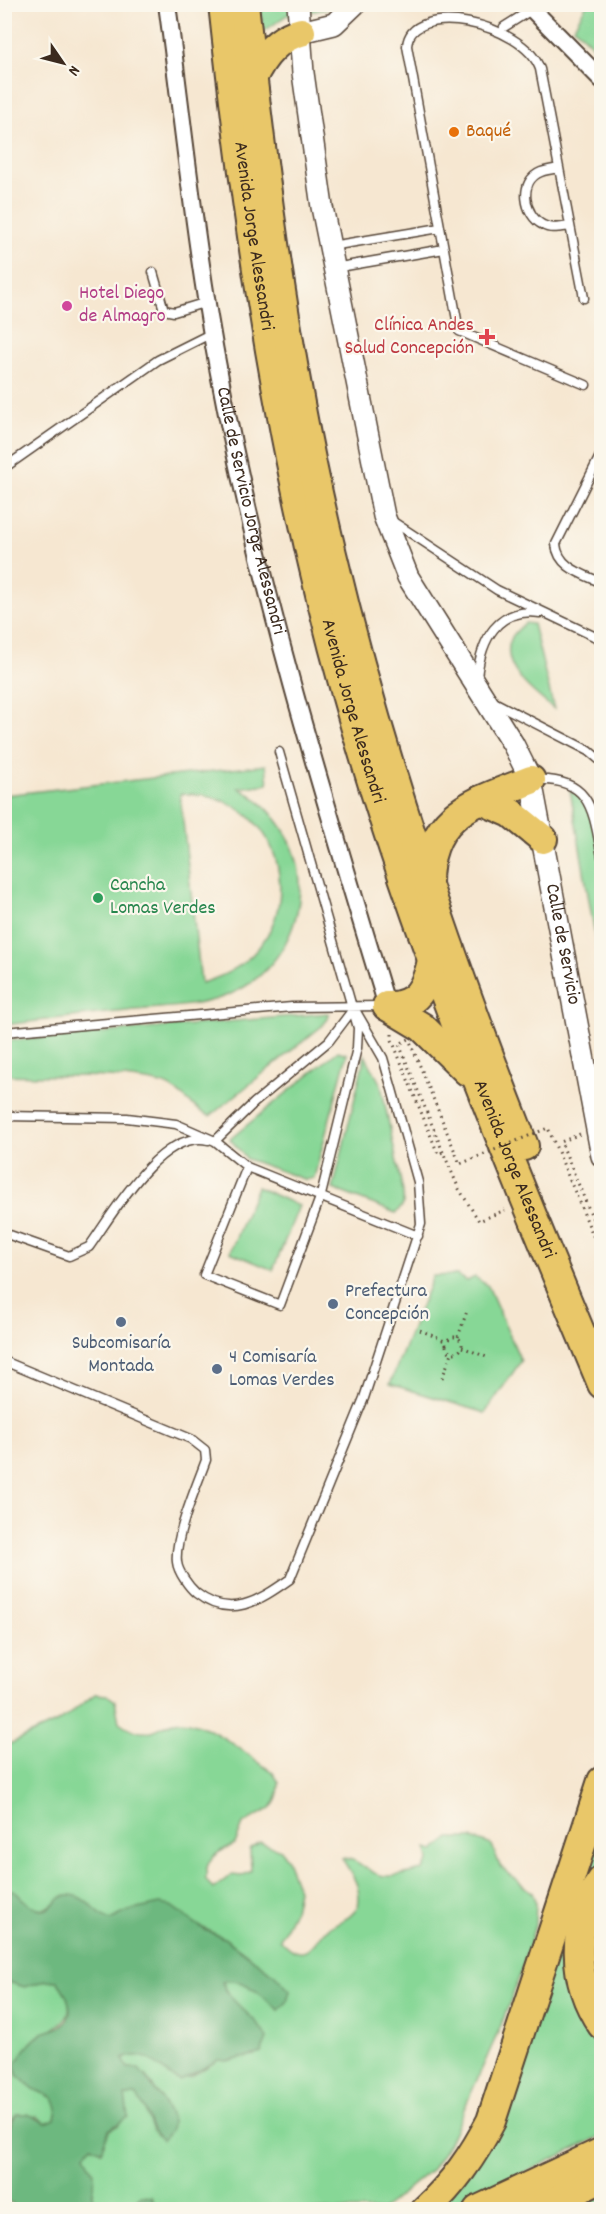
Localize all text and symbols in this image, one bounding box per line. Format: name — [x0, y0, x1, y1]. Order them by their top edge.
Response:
north arrow — [33, 33, 93, 93]
text: N — [61, 60, 85, 80]
place label: Baqué — [466, 118, 511, 146]
marker: Baqué — [447, 125, 461, 139]
street label: Avenida Jorge Alessandri — [225, 140, 281, 333]
place label: Hotel Diego de Almagro — [79, 280, 166, 331]
marker: Hotel Diego de Almagro — [60, 299, 74, 313]
place label: Clínica Andes Salud Concepción — [345, 312, 474, 363]
marker: Clínica Andes Salud Concepción — [478, 328, 496, 346]
street label: Calle de Servicio Jorge Alessandri — [208, 385, 292, 638]
street label: Avenida Jorge Alessandri — [313, 616, 392, 807]
place label: Cancha Lomas Verdes — [110, 872, 216, 923]
street label: Calle de Servicio — [537, 881, 587, 1007]
marker: Cancha Lomas Verdes — [91, 891, 105, 905]
street label: Avenida Jorge Alessandri — [465, 1076, 562, 1263]
place label: Prefectura Concepción — [345, 1278, 429, 1329]
marker: Prefectura Concepción — [326, 1297, 340, 1311]
marker: Subcomisaría Montada — [114, 1315, 128, 1329]
place label: Subcomisaría Montada — [72, 1330, 171, 1381]
place label: 4 Comisaría Lomas Verdes — [229, 1344, 335, 1395]
marker: 4 Comisaría Lomas Verdes — [210, 1362, 224, 1376]

